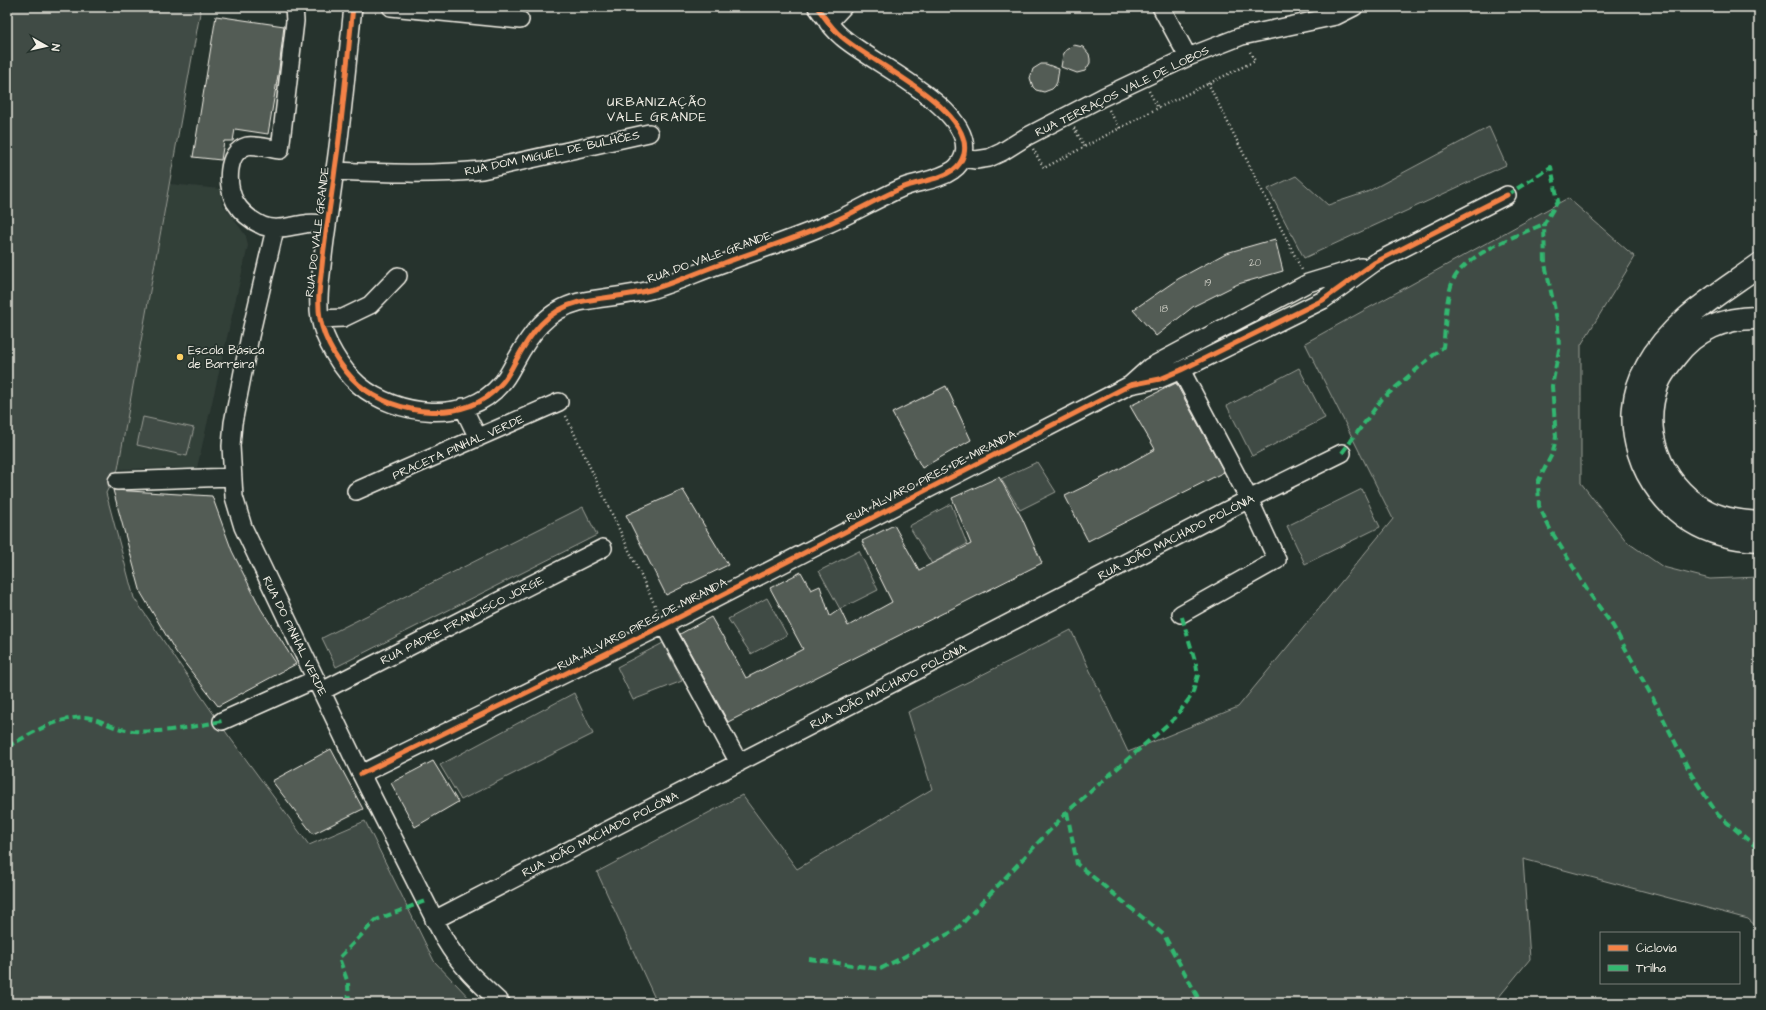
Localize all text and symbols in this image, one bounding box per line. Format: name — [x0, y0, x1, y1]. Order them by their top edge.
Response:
north arrow — [26, 26, 66, 66]
street label: RUA TERRAÇOS VALE DE LOBOS — [1032, 42, 1212, 141]
text: N — [47, 43, 63, 52]
district label: URBANIZAÇÃO VALE GRANDE — [607, 93, 707, 126]
street label: RUA DOM MIGUEL DE BULHÕES — [463, 127, 642, 180]
street label: RUA DO VALE GRANDE — [301, 166, 334, 298]
street label: RUA DO VALE GRANDE — [645, 227, 774, 288]
house number: 20 — [1249, 256, 1261, 270]
house number: 19 — [1205, 276, 1212, 290]
house number: 18 — [1160, 302, 1168, 316]
place label: Escola Básica de Barreira — [188, 342, 264, 373]
marker: Escola Básica de Barreira — [175, 352, 185, 362]
street label: PRACETA PINHAL VERDE — [390, 411, 527, 484]
street label: RUA ÁLVARO PIRES DE MIRANDA — [843, 426, 1019, 527]
street label: RUA JOÃO MACHADO POLÓNIA — [1095, 490, 1258, 584]
street label: RUA PADRE FRANCISCO JORGE — [378, 572, 547, 669]
street label: RUA DO PINHAL VERDE — [258, 573, 331, 699]
street label: RUA ÁLVARO PIRES DE MIRANDA — [554, 574, 730, 675]
street label: RUA JOÃO MACHADO POLÓNIA — [807, 639, 970, 733]
street label: RUA JOÃO MACHADO POLÓNIA — [519, 787, 682, 881]
legend — [1600, 932, 1740, 984]
text: Ciclovia — [1636, 940, 1677, 957]
text: Trilha — [1636, 960, 1666, 977]

